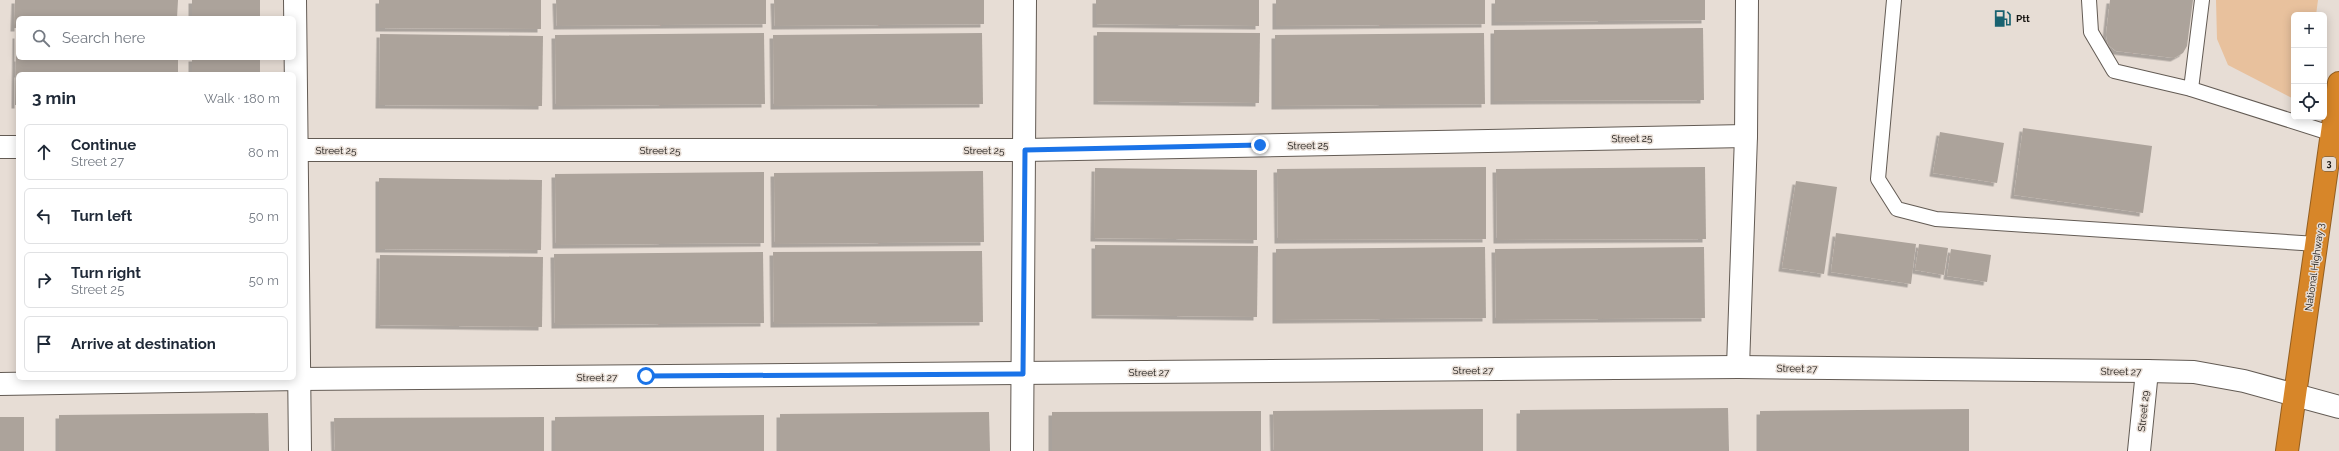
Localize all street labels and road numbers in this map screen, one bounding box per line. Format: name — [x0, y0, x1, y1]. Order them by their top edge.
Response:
street label: Street 25 — [1611, 133, 1653, 144]
street label: Street 25 — [1287, 140, 1329, 151]
street label: Street 25 — [316, 145, 357, 156]
street label: Street 25 — [640, 145, 681, 156]
street label: Street 25 — [964, 145, 1005, 156]
road number: 3 — [2322, 157, 2336, 171]
street label: National Highway 3 — [2303, 222, 2326, 312]
street label: Street 27 — [1776, 363, 1818, 374]
street label: Street 27 — [1453, 365, 1494, 376]
street label: Street 27 — [2100, 366, 2142, 377]
street label: Street 27 — [1129, 367, 1170, 378]
street label: Street 27 — [577, 372, 618, 383]
street label: Street 29 — [2136, 390, 2151, 432]

